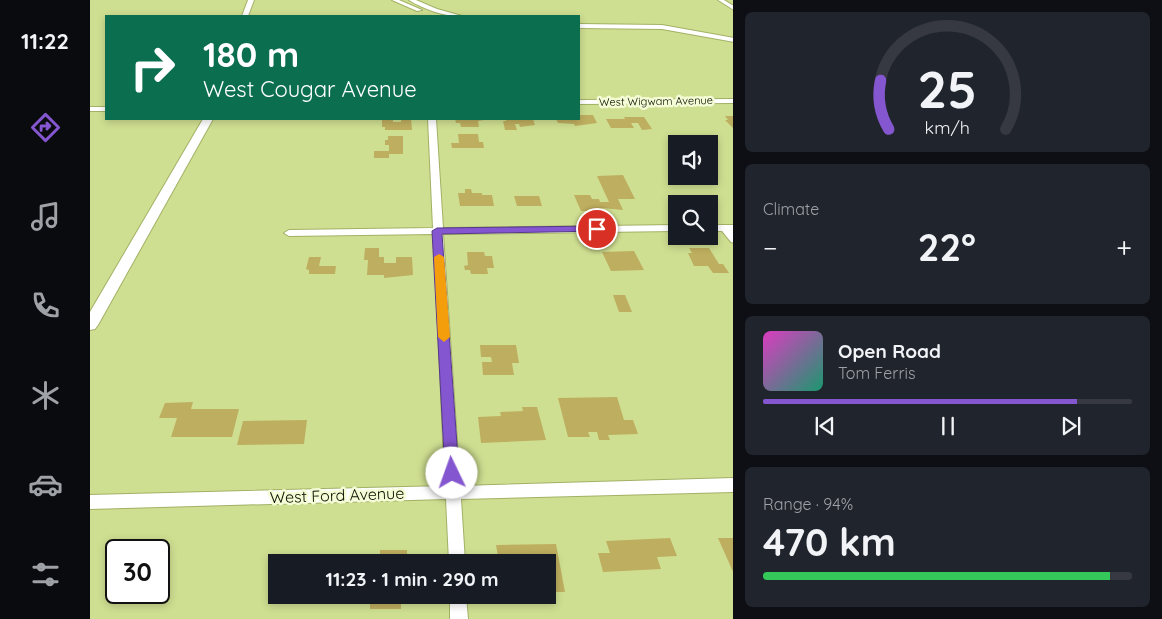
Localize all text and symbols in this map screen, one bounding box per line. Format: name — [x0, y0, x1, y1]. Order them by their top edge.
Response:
text: 11:22 — [21, 27, 69, 55]
text: 180 m — [203, 32, 299, 76]
icon: right — [120, 35, 185, 100]
text: 25 — [918, 56, 977, 121]
text: West Cougar Avenue — [203, 75, 417, 103]
street label: West Wigwam Avenue — [599, 93, 713, 109]
icon: directions — [28, 110, 63, 145]
text: km/h — [925, 116, 970, 138]
map controls — [668, 135, 718, 245]
button: sound — [668, 135, 718, 185]
button: search — [668, 195, 718, 245]
icon: music — [28, 199, 63, 234]
text: Climate — [763, 199, 819, 219]
pin — [576, 208, 618, 250]
icon: arrive — [583, 215, 611, 243]
text: 22° — [918, 223, 976, 271]
text: − — [763, 230, 778, 265]
text: + — [1116, 230, 1132, 265]
icon: phone — [28, 288, 63, 323]
text: Open Road — [838, 339, 941, 363]
text: Tom Ferris — [838, 363, 915, 383]
icon: climate — [28, 378, 63, 413]
icon: previous — [811, 412, 839, 440]
icon: pause — [934, 412, 962, 440]
icon: next — [1057, 412, 1085, 440]
position arrow — [425, 446, 477, 498]
icon: car — [28, 467, 63, 502]
street label: West Ford Avenue — [269, 483, 405, 507]
text: Range · 94% — [763, 494, 853, 514]
text: 470 km — [763, 518, 896, 566]
speed limit sign: 30 — [105, 539, 170, 604]
icon: filters — [28, 557, 63, 592]
text: 11:23 · 1 min · 290 m — [326, 567, 498, 591]

